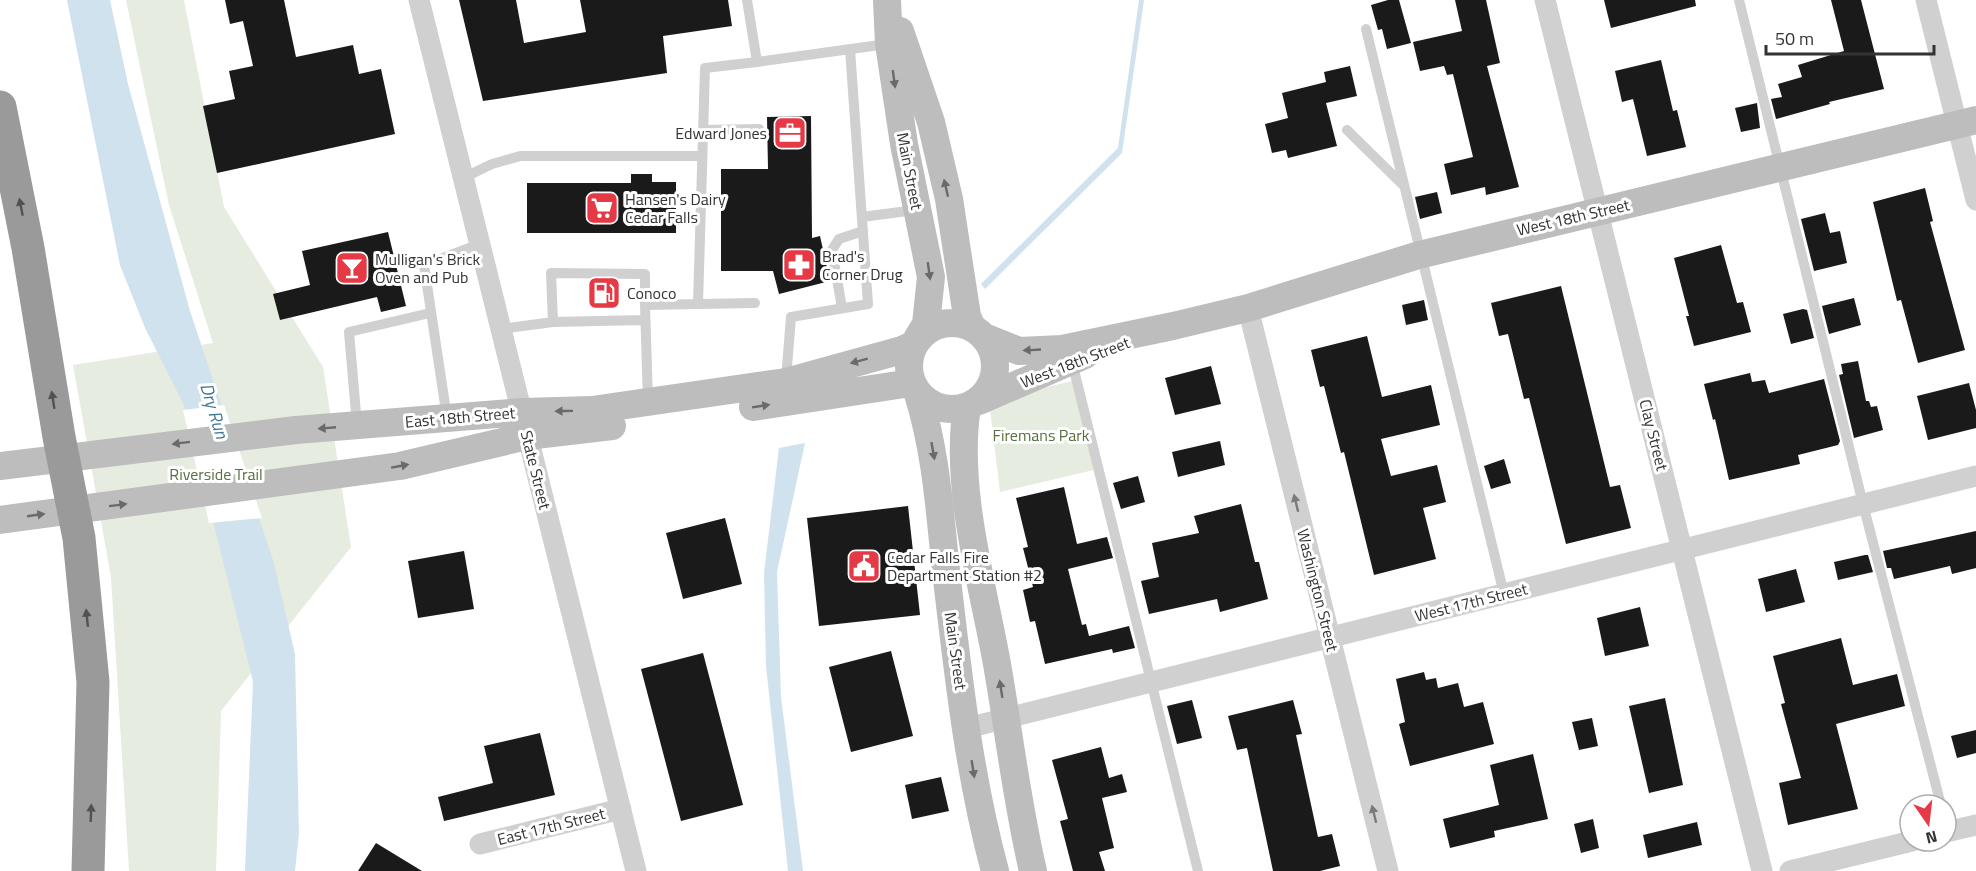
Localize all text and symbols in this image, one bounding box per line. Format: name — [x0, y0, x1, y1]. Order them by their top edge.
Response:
scale bar — [1766, 18, 1934, 56]
text: 50 m — [1775, 25, 1814, 52]
one-way arrow — [890, 70, 899, 89]
office icon: Edward Jones — [772, 115, 808, 151]
place label: Edward Jones — [675, 121, 767, 145]
street label: Main Street — [891, 130, 929, 212]
one-way arrow — [941, 178, 950, 197]
place label: Hansen's Dairy Cedar Falls — [625, 187, 726, 229]
supermarket icon: Hansen's Dairy Cedar Falls — [584, 190, 620, 226]
street label: West 18th Street — [1514, 192, 1632, 242]
one-way arrow — [16, 198, 25, 217]
place label: Brad's Corner Drug — [822, 244, 903, 286]
place label: Mulligan's Brick Oven and Pub — [375, 247, 481, 289]
pharmacy icon: Brad's Corner Drug — [781, 247, 817, 283]
bar icon: Mulligan's Brick Oven and Pub — [334, 250, 370, 286]
one-way arrow — [924, 261, 934, 280]
fuel station icon: Conoco — [586, 275, 622, 311]
place label: Conoco — [627, 281, 676, 305]
street label: West 18th Street — [1017, 330, 1134, 394]
one-way arrow — [1023, 345, 1042, 355]
one-way arrow — [850, 357, 868, 367]
water label: Dry Run — [193, 380, 236, 443]
one-way arrow — [48, 390, 57, 409]
street label: Clay Street — [1634, 397, 1675, 474]
street label: East 18th Street — [404, 400, 516, 434]
one-way arrow — [751, 401, 770, 410]
one-way arrow — [554, 406, 573, 415]
one-way arrow — [318, 423, 337, 432]
park label: Firemans Park — [993, 423, 1090, 447]
street label: State Street — [515, 428, 557, 512]
one-way arrow — [171, 438, 190, 448]
one-way arrow — [928, 441, 937, 460]
one-way arrow — [390, 461, 409, 470]
park label: Riverside Trail — [169, 462, 263, 486]
one-way arrow — [1291, 493, 1301, 512]
one-way arrow — [108, 500, 127, 510]
one-way arrow — [27, 510, 46, 520]
street label: Washington Street — [1291, 526, 1345, 654]
place label: Cedar Falls Fire Department Station #2 — [887, 545, 1042, 587]
public building icon: Cedar Falls Fire Department Station #2 — [846, 548, 882, 584]
street label: West 17th Street — [1412, 576, 1530, 628]
one-way arrow — [82, 608, 92, 627]
street label: Main Street — [939, 611, 973, 692]
one-way arrow — [996, 680, 1005, 699]
one-way arrow — [968, 760, 977, 779]
north arrow — [1898, 793, 1958, 853]
street label: East 17th Street — [495, 801, 608, 851]
one-way arrow — [87, 803, 96, 822]
one-way arrow — [1368, 805, 1378, 823]
text: N — [1923, 825, 1940, 851]

